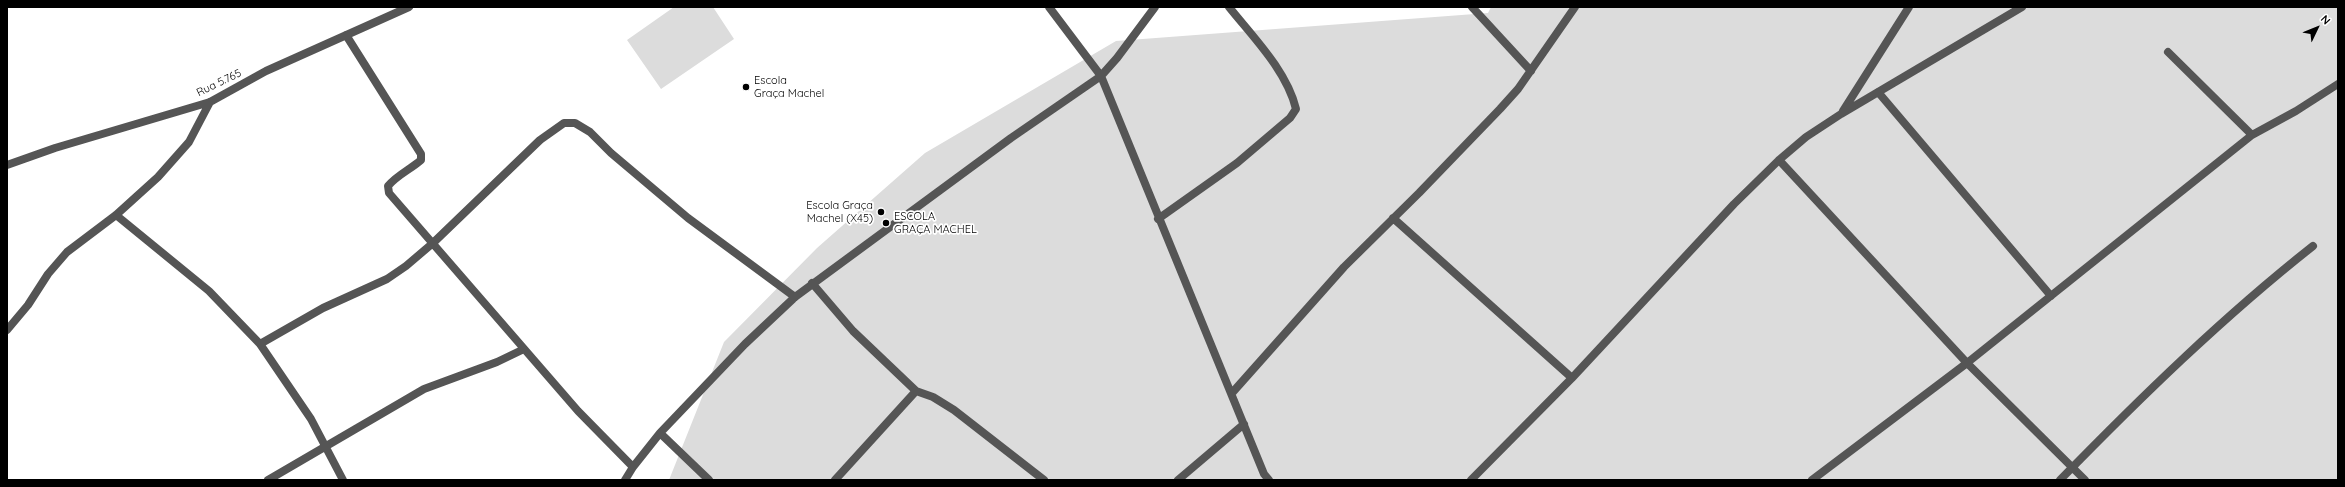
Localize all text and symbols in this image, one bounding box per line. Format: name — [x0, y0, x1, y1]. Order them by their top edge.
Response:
north arrow — [2297, 8, 2337, 48]
text: N — [2318, 12, 2334, 28]
street label: Rua 5.765 — [194, 67, 244, 99]
place label: Escola Graça Machel — [754, 74, 824, 100]
marker: Escola Graça Machel — [741, 82, 751, 92]
place label: Escola Graça Machel (X45) — [806, 199, 873, 225]
marker: Escola Graça Machel (X45) — [876, 207, 886, 217]
place label: ESCOLA GRAÇA MACHEL — [894, 210, 977, 236]
marker: ESCOLA GRAÇA MACHEL — [881, 218, 891, 228]

